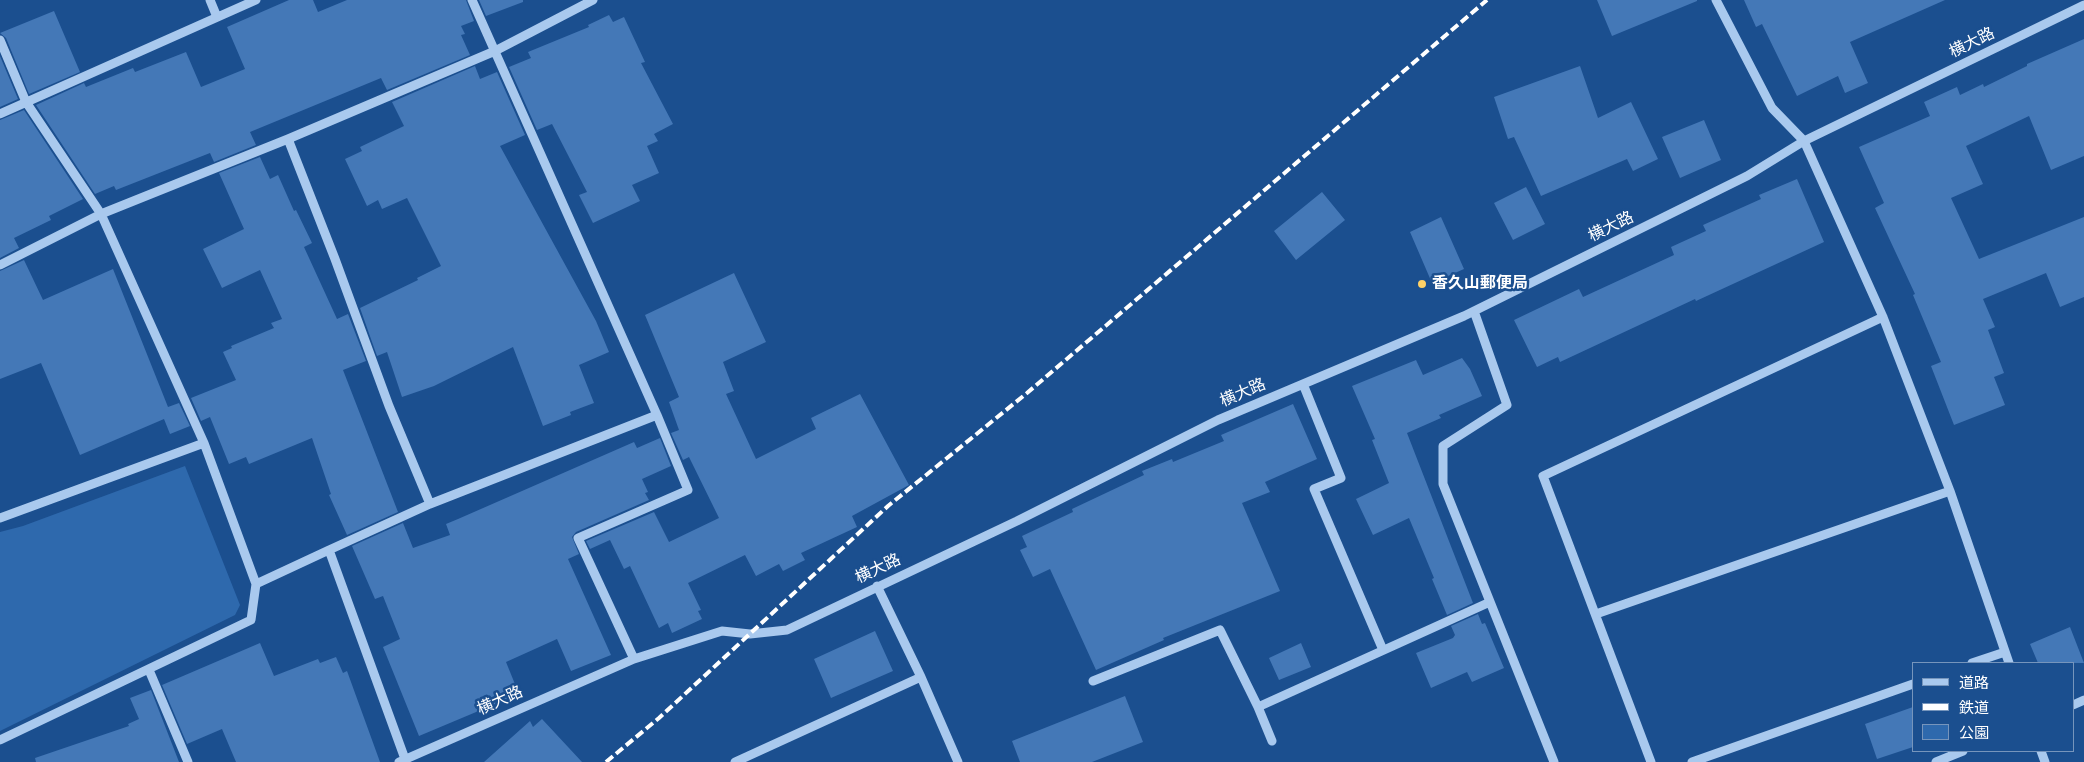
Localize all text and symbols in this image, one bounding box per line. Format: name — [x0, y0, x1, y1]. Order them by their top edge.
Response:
street label: 横大路 — [1946, 24, 1998, 62]
street label: 横大路 — [1585, 208, 1637, 246]
place label: 香久山郵便局 — [1432, 274, 1528, 294]
marker: 香久山郵便局 — [1416, 278, 1428, 290]
street label: 横大路 — [1217, 375, 1269, 411]
street label: 横大路 — [852, 550, 904, 588]
legend — [1912, 662, 2074, 752]
text: 道路 — [1959, 672, 1989, 693]
street label: 横大路 — [474, 682, 526, 720]
text: 鉄道 — [1959, 697, 1989, 718]
text: 公園 — [1959, 722, 1989, 743]

